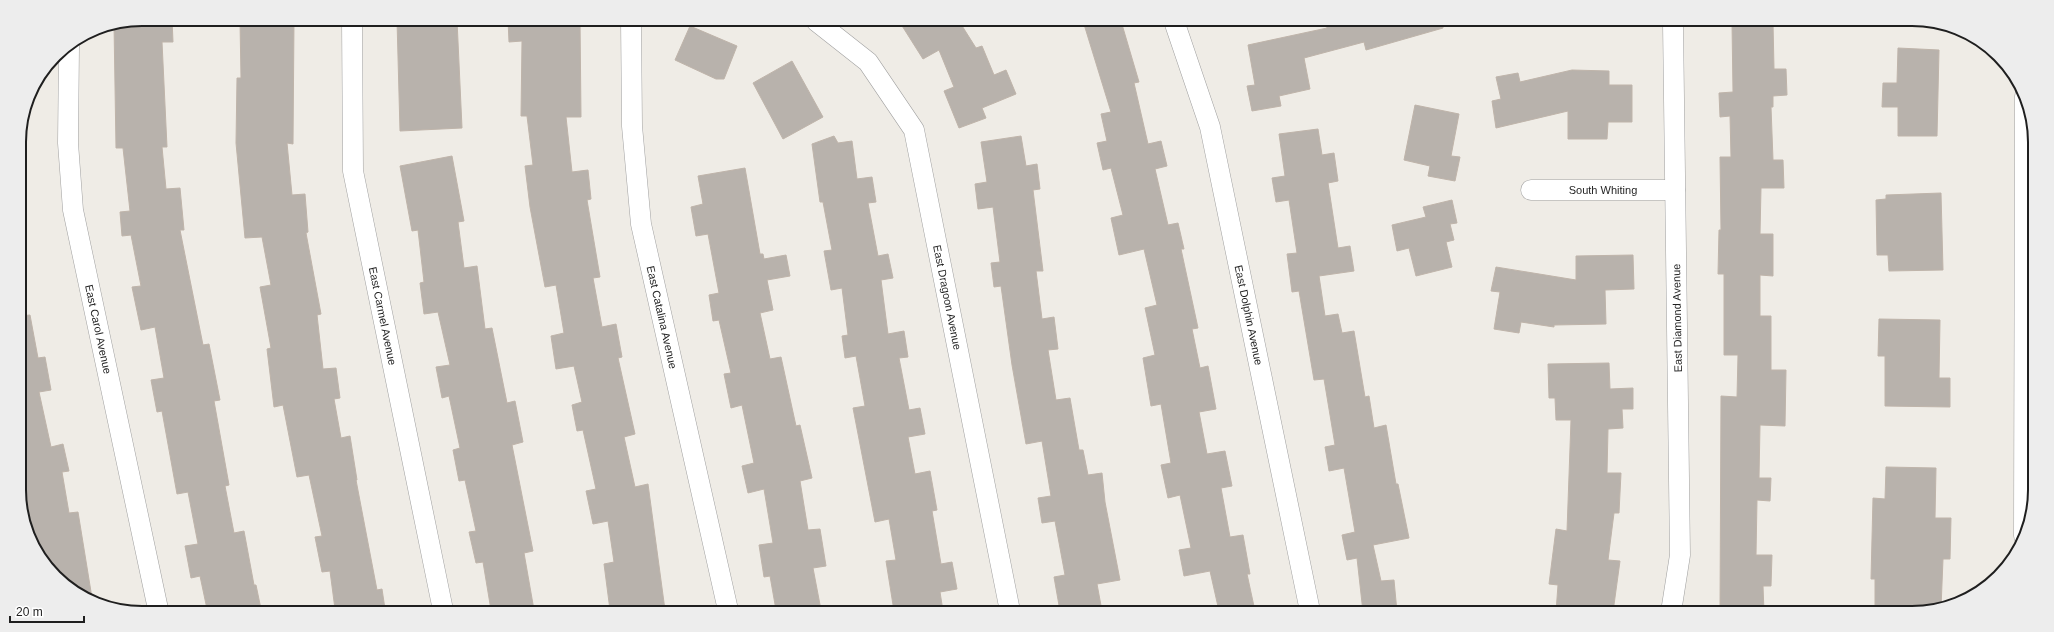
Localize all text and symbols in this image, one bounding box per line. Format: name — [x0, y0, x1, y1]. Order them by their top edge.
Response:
street label: South Whiting — [1569, 184, 1637, 196]
street label: East Dragoon Avenue — [931, 244, 964, 351]
street label: East Dolphin Avenue — [1233, 264, 1265, 366]
street label: East Diamond Avenue — [1670, 264, 1684, 372]
street label: East Catalina Avenue — [645, 265, 679, 370]
street label: East Carmel Avenue — [367, 266, 399, 366]
street label: East Carol Avenue — [83, 283, 114, 375]
scale bar — [10, 598, 84, 624]
text: 20 m — [16, 605, 43, 619]

